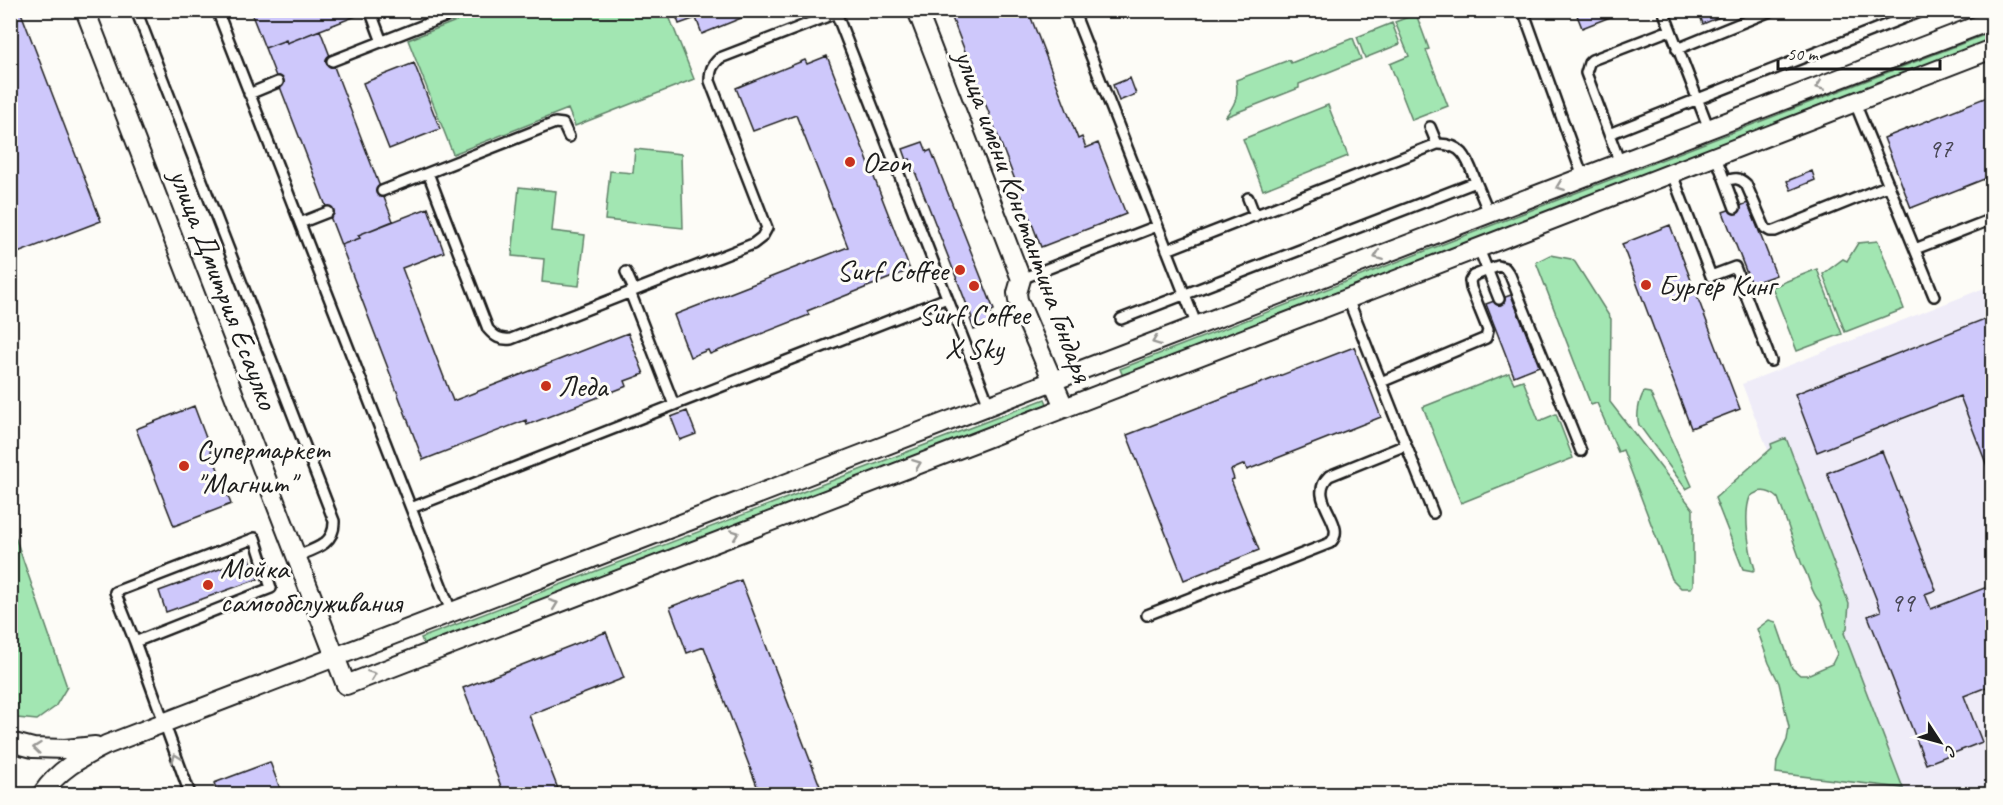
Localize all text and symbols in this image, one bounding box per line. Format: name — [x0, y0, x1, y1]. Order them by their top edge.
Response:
scale bar — [1778, 33, 1940, 71]
street label: улица имени Константина Гондаря — [945, 43, 1102, 388]
text: 50 m — [1787, 43, 1820, 65]
one-way arrow — [1815, 79, 1826, 91]
house number: 97 — [1928, 131, 1954, 165]
place label: Ozon — [862, 143, 912, 181]
marker: Ozon — [843, 155, 857, 169]
street label: улица Дмитрия Есаулко — [160, 162, 288, 416]
one-way arrow — [1555, 179, 1566, 191]
one-way arrow — [1373, 249, 1384, 261]
place label: Surf Coffee — [837, 251, 950, 289]
marker: Surf Coffee — [953, 263, 967, 277]
place label: Бургер Кинг — [1658, 266, 1780, 304]
marker: Бургер Кинг — [1639, 278, 1653, 292]
marker: Surf Coffee X Sky — [967, 279, 981, 293]
place label: Surf Coffee X Sky — [918, 295, 1032, 367]
one-way arrow — [1152, 334, 1163, 346]
place label: Леда — [558, 367, 609, 405]
marker: Леда — [539, 379, 553, 393]
place label: Супермаркет "Магнит" — [196, 430, 331, 502]
one-way arrow — [911, 458, 922, 471]
marker: Супермаркет "Магнит" — [177, 459, 191, 473]
one-way arrow — [729, 529, 740, 541]
place label: Мойка самообслуживания — [220, 549, 404, 621]
marker: Мойка самообслуживания — [201, 578, 215, 592]
house number: 99 — [1890, 585, 1916, 619]
one-way arrow — [548, 599, 558, 612]
one-way arrow — [366, 670, 377, 682]
north arrow — [1910, 712, 1970, 772]
text: С — [1940, 741, 1962, 761]
one-way arrow — [32, 742, 41, 754]
one-way arrow — [171, 754, 184, 764]

